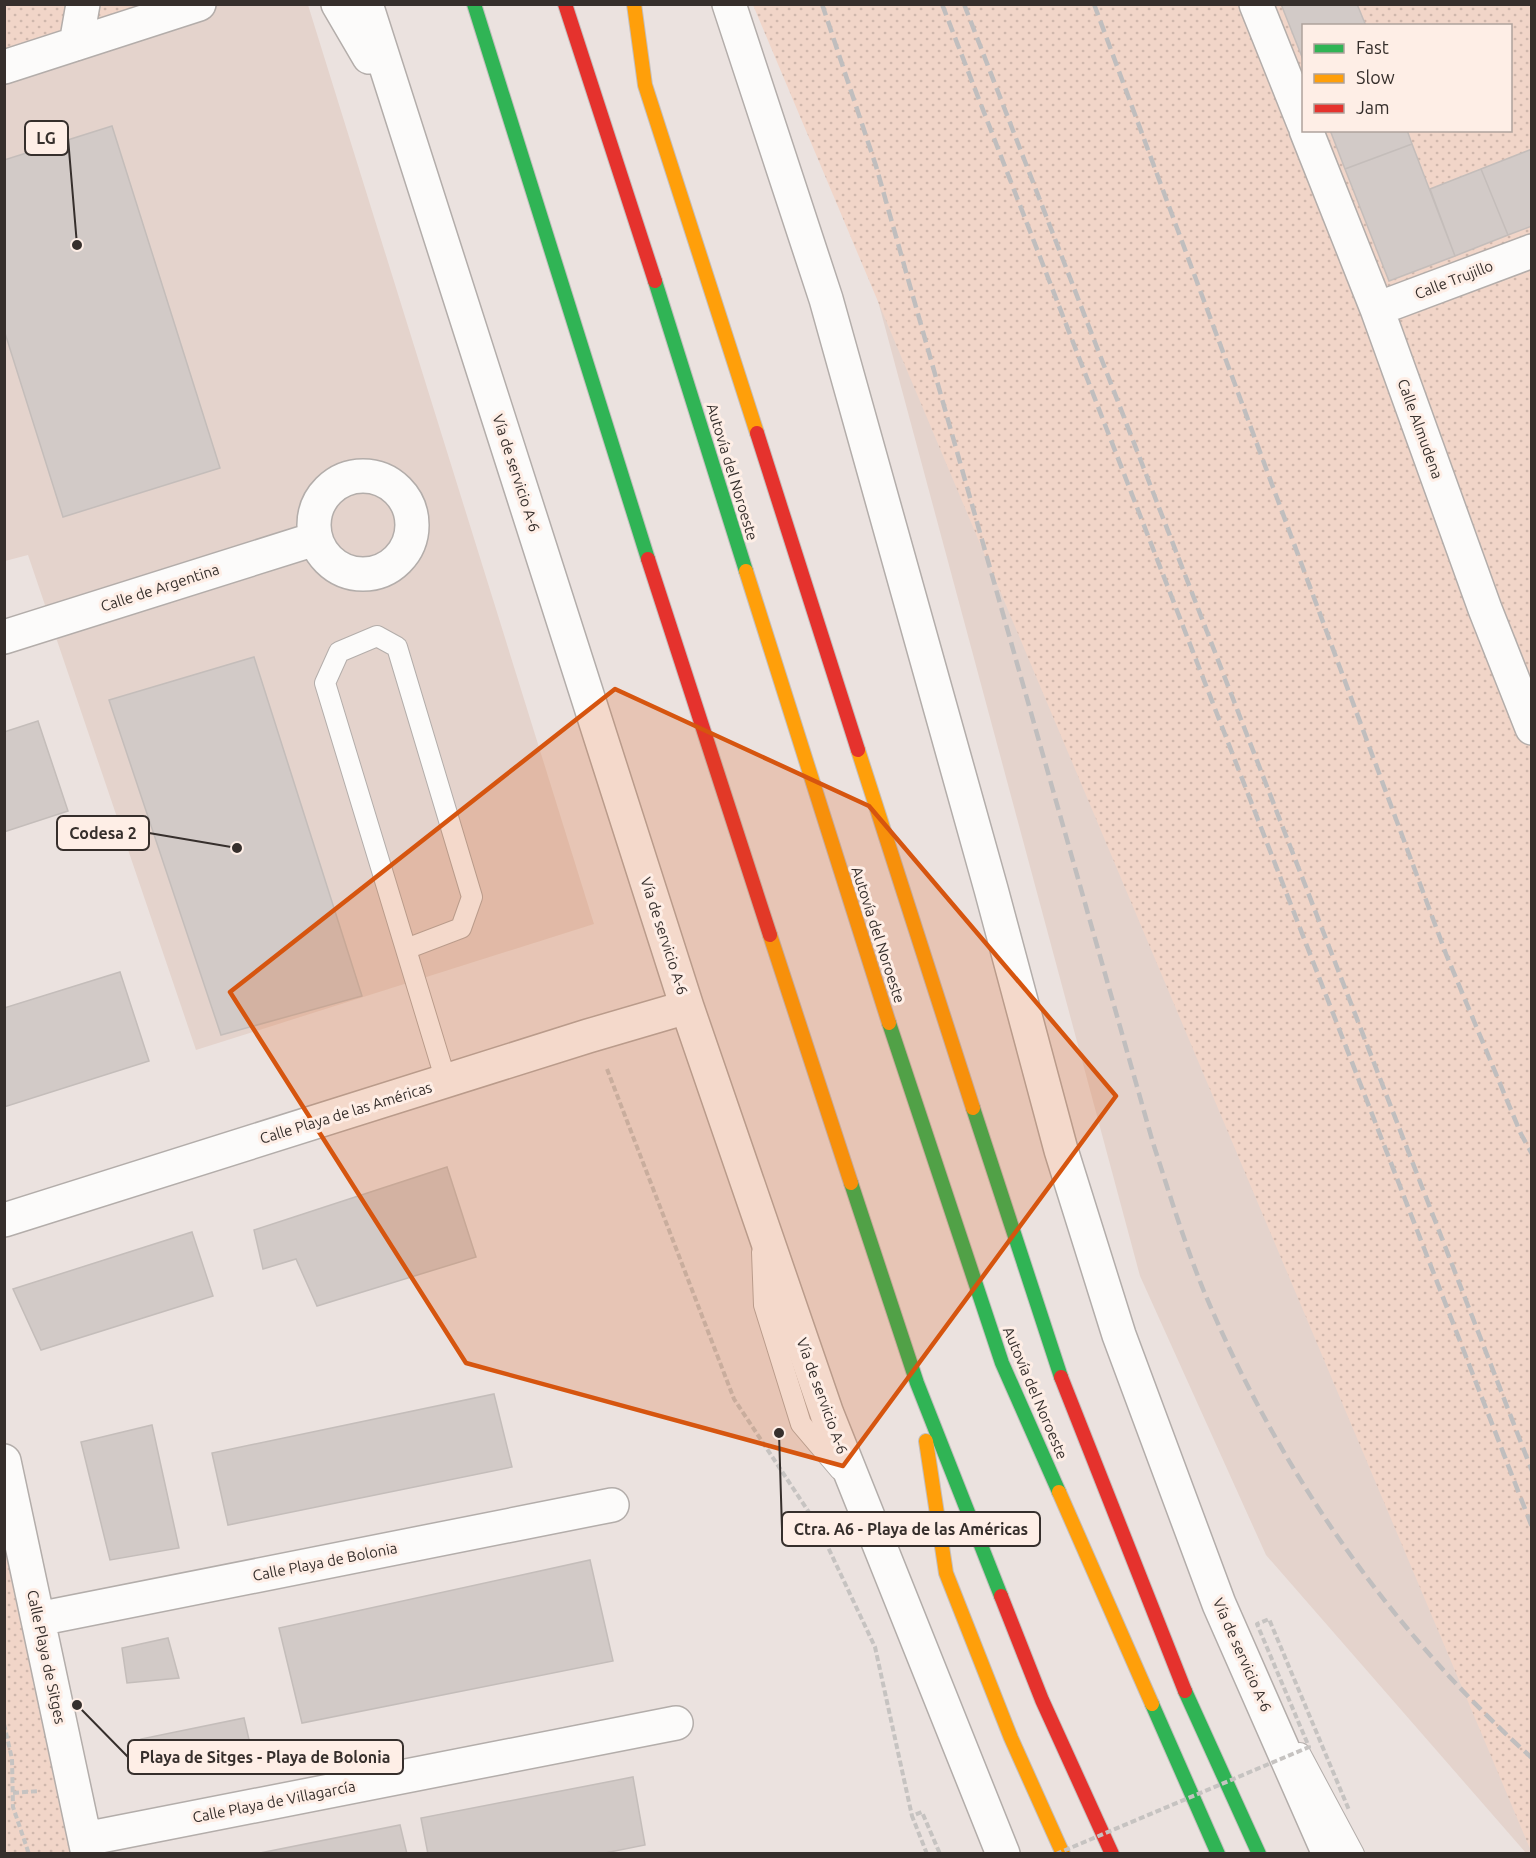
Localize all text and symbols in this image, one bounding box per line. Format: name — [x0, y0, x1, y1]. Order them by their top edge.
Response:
legend — [1302, 24, 1512, 132]
text: Fast — [1356, 37, 1389, 57]
text: Slow — [1356, 67, 1395, 87]
text: Jam — [1356, 97, 1390, 117]
callout: LG — [25, 121, 68, 155]
text: LG — [36, 129, 56, 147]
street label: Calle Trujillo — [1412, 257, 1495, 302]
street label: Calle Almudena — [1395, 377, 1446, 481]
street label: Autovía del Noroeste — [704, 401, 761, 542]
street label: Vía de servicio A-6 — [489, 412, 543, 534]
street label: Calle de Argentina — [98, 560, 221, 615]
callout: Codesa 2 — [57, 816, 149, 850]
text: Codesa 2 — [69, 824, 137, 842]
street label: Autovía del Noroeste — [848, 865, 909, 1005]
street label: Vía de servicio A-6 — [637, 875, 691, 997]
street label: Calle Playa de las Américas — [258, 1078, 434, 1147]
street label: Autovía del Noroeste — [1000, 1324, 1071, 1462]
street label: Vía de servicio A-6 — [794, 1335, 851, 1456]
callout: Ctra. A6 - Playa de las Américas — [782, 1512, 1040, 1546]
text: Ctra. A6 - Playa de las Américas — [794, 1520, 1028, 1538]
street label: Calle Playa de Bolonia — [251, 1539, 399, 1584]
street label: Calle Playa de Sitges — [24, 1588, 69, 1726]
street label: Vía de servicio A-6 — [1210, 1595, 1275, 1714]
callout: Playa de Sitges - Playa de Bolonia — [128, 1740, 403, 1774]
text: Playa de Sitges - Playa de Bolonia — [140, 1748, 390, 1766]
street label: Calle Playa de Villagarcía — [191, 1777, 357, 1826]

